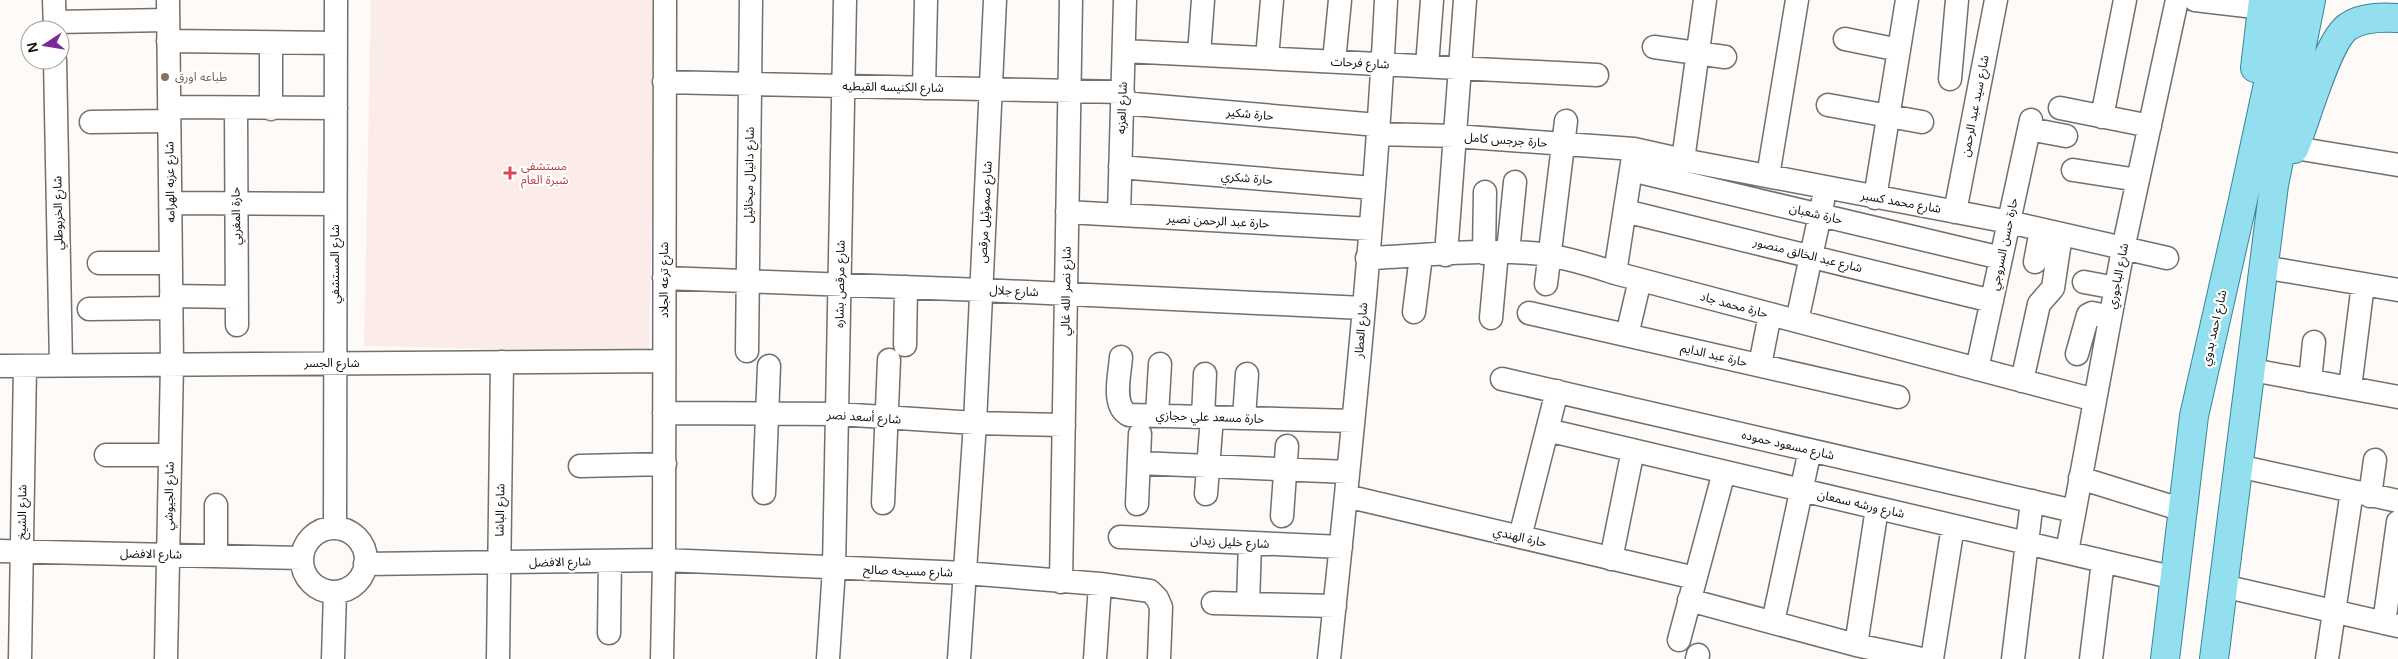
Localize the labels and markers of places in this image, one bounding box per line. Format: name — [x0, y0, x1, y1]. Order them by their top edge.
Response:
place label: طباعه اورق — [175, 70, 228, 84]
marker: طباعه اورق — [159, 71, 171, 83]
place label: مستشفى شبرة العام — [521, 159, 569, 189]
marker: مستشفى شبرة العام — [503, 166, 517, 180]

